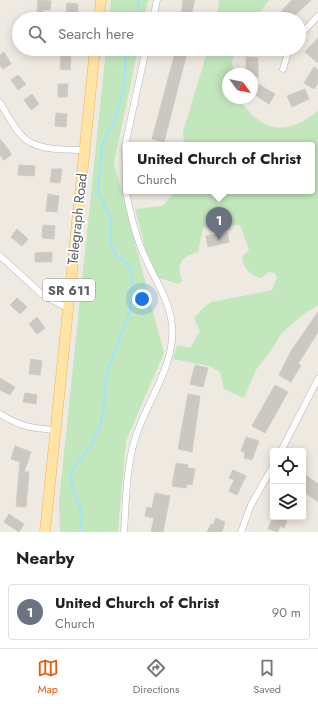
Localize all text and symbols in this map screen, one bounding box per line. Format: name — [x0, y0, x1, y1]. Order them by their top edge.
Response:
search box — [12, 12, 306, 56]
icon: search — [26, 23, 48, 45]
text: Search here — [58, 23, 134, 45]
north arrow — [222, 68, 258, 104]
popup — [123, 142, 315, 194]
text: United Church of Christ — [137, 148, 301, 170]
text: Church — [137, 170, 177, 189]
street label: Telegraph Road — [62, 172, 92, 266]
pin: 1 — [206, 207, 232, 240]
road number: SR 611 — [43, 279, 95, 301]
your location — [132, 289, 152, 309]
map controls — [270, 448, 306, 520]
button: locate — [270, 448, 306, 484]
button: layers — [270, 484, 306, 520]
text: Nearby — [16, 546, 74, 570]
text: United Church of Christ — [55, 592, 219, 614]
text: 1 — [27, 603, 33, 622]
text: 90 m — [272, 603, 301, 622]
text: Church — [55, 614, 95, 633]
tab: Map — [37, 657, 59, 697]
tab: Directions — [133, 657, 179, 697]
tab: Saved — [253, 657, 281, 697]

